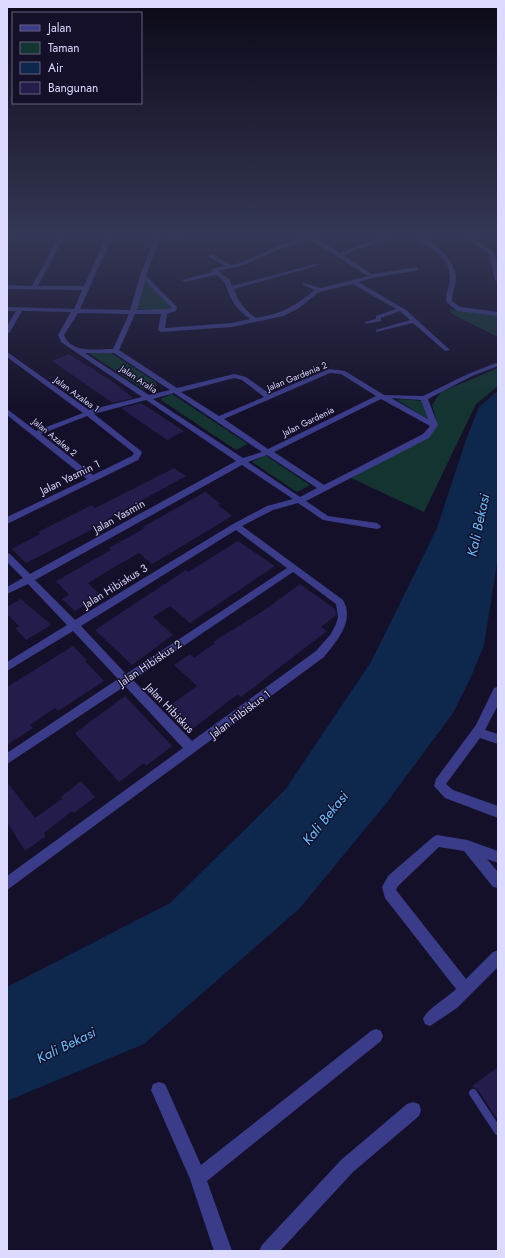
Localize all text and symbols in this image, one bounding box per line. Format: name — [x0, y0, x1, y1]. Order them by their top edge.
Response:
legend — [12, 12, 142, 104]
text: Jalan — [46, 19, 71, 37]
text: Taman — [48, 39, 80, 57]
text: Air — [48, 59, 64, 77]
text: Bangunan — [48, 79, 98, 97]
street label: Jalan Gardenia 2 — [264, 358, 329, 394]
street label: Jalan Aralia — [117, 361, 160, 396]
street label: Jalan Azalea 1 — [51, 373, 102, 415]
street label: Jalan Gardenia — [279, 403, 336, 440]
street label: Jalan Azalea 2 — [29, 414, 80, 459]
street label: Jalan Yasmin 1 — [35, 456, 103, 499]
water label: Kali Bekasi — [462, 491, 494, 558]
street label: Jalan Yasmin — [89, 495, 148, 538]
street label: Jalan Hibiskus 3 — [78, 560, 150, 613]
street label: Jalan Hibiskus 2 — [113, 636, 185, 691]
street label: Jalan Hibiskus — [141, 678, 198, 737]
street label: Jalan Hibiskus 1 — [205, 686, 274, 743]
water label: Kali Bekasi — [297, 787, 353, 849]
water label: Kali Bekasi — [33, 1022, 99, 1068]

